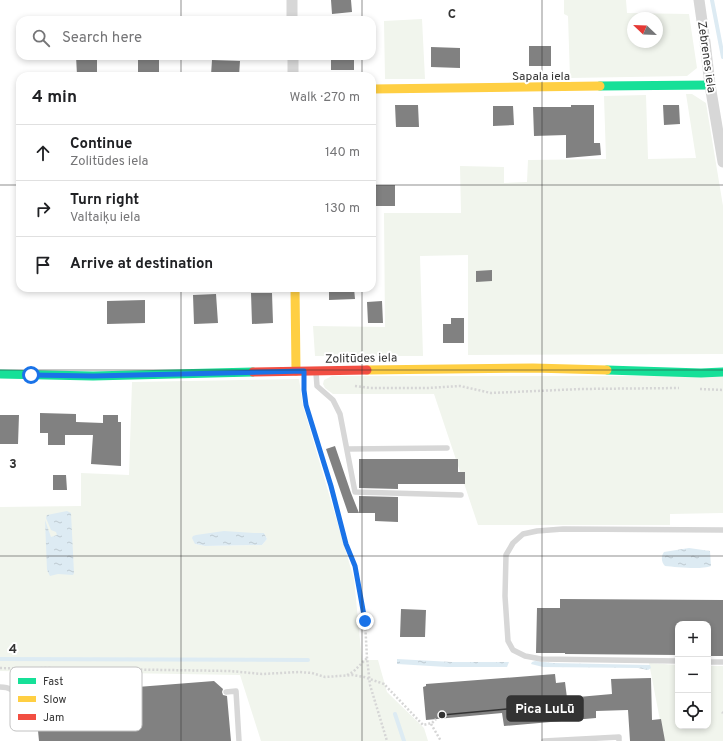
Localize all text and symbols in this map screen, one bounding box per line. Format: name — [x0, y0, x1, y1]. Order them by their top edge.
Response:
text: C — [448, 7, 456, 23]
north arrow — [627, 12, 663, 48]
search box — [16, 16, 376, 60]
street label: Zebrenes iela — [693, 20, 719, 94]
icon: search — [30, 27, 52, 49]
text: Search here — [62, 29, 142, 48]
street label: Sapala iela — [512, 69, 570, 85]
text: 4 min — [32, 87, 77, 109]
text: Walk · 270 m — [290, 90, 360, 106]
text: Continue — [70, 135, 132, 154]
icon: ahead — [32, 142, 54, 164]
text: 140 m — [325, 145, 360, 161]
text: Zolitūdes iela — [70, 154, 148, 170]
text: Turn right — [70, 191, 139, 210]
icon: right — [32, 198, 54, 220]
text: 130 m — [325, 201, 360, 217]
text: Valtaiķu iela — [70, 210, 140, 226]
icon: arrive — [32, 254, 54, 276]
text: Arrive at destination — [70, 255, 213, 274]
street label: Zolitūdes iela — [325, 350, 397, 368]
route start — [22, 366, 40, 384]
text: 3 — [9, 457, 17, 473]
route end — [356, 612, 374, 630]
map controls — [675, 621, 711, 729]
button: + — [675, 621, 711, 657]
text: 4 — [9, 642, 17, 658]
button: − — [675, 657, 711, 693]
legend — [10, 667, 142, 731]
text: Fast — [43, 675, 63, 689]
text: Slow — [43, 693, 66, 707]
button: locate — [675, 693, 711, 729]
callout: Pica LuLū — [507, 696, 583, 721]
text: Pica LuLū — [515, 702, 575, 718]
text: Jam — [43, 711, 64, 725]

